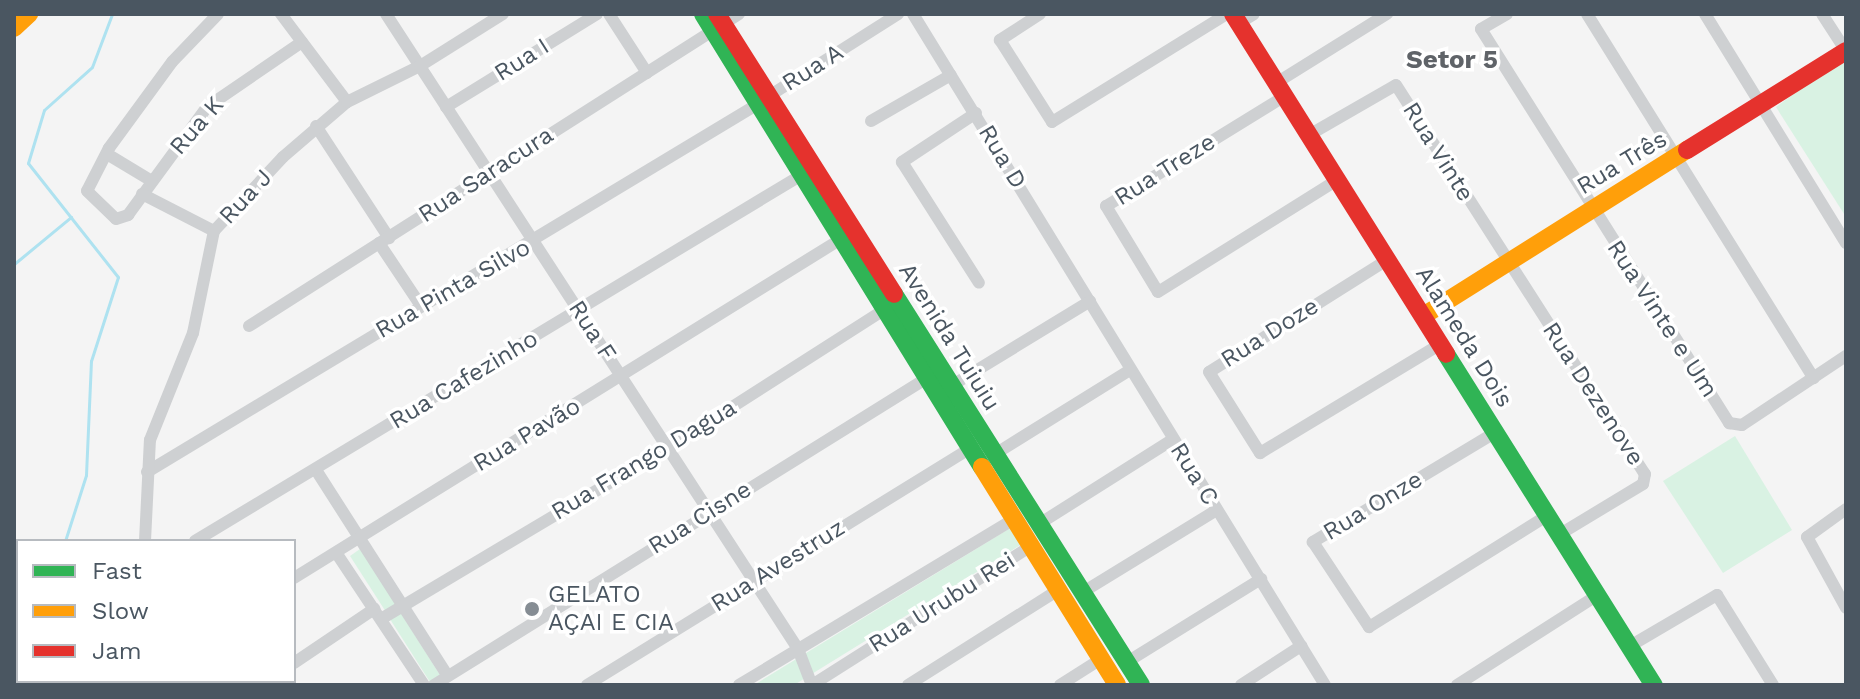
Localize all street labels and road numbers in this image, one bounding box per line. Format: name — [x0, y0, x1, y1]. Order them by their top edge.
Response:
street label: Rua I — [489, 32, 555, 88]
street label: Rua A — [776, 38, 850, 98]
street label: Rua K — [164, 91, 230, 161]
street label: Rua Vinte — [1396, 97, 1480, 207]
street label: Rua D — [972, 120, 1032, 194]
street label: Rua Saracura — [413, 121, 559, 229]
street label: Rua Três — [1571, 125, 1673, 201]
street label: Rua Treze — [1109, 127, 1221, 213]
street label: Rua J — [213, 163, 279, 231]
street label: Rua Pinta Silvo — [370, 233, 536, 345]
street label: Rua Vinte e Um — [1600, 235, 1724, 403]
street label: Avenida Tuiuiu — [892, 257, 1006, 417]
street label: Alameda Dois — [1409, 261, 1519, 413]
street label: Rua Doze — [1216, 292, 1324, 374]
street label: Rua F — [562, 295, 622, 367]
street label: Rua Dezenove — [1536, 317, 1650, 471]
street label: Rua Cafezinho — [384, 324, 544, 436]
street label: Rua Pavão — [468, 392, 586, 478]
street label: Rua Frango Dagua — [546, 393, 742, 527]
street label: Rua C — [1164, 437, 1224, 511]
street label: Rua Onze — [1318, 465, 1428, 547]
street label: Rua Cisne — [643, 475, 757, 561]
street label: Rua Avestruz — [705, 513, 851, 619]
street label: Rua Urubu Rei — [863, 546, 1021, 660]

